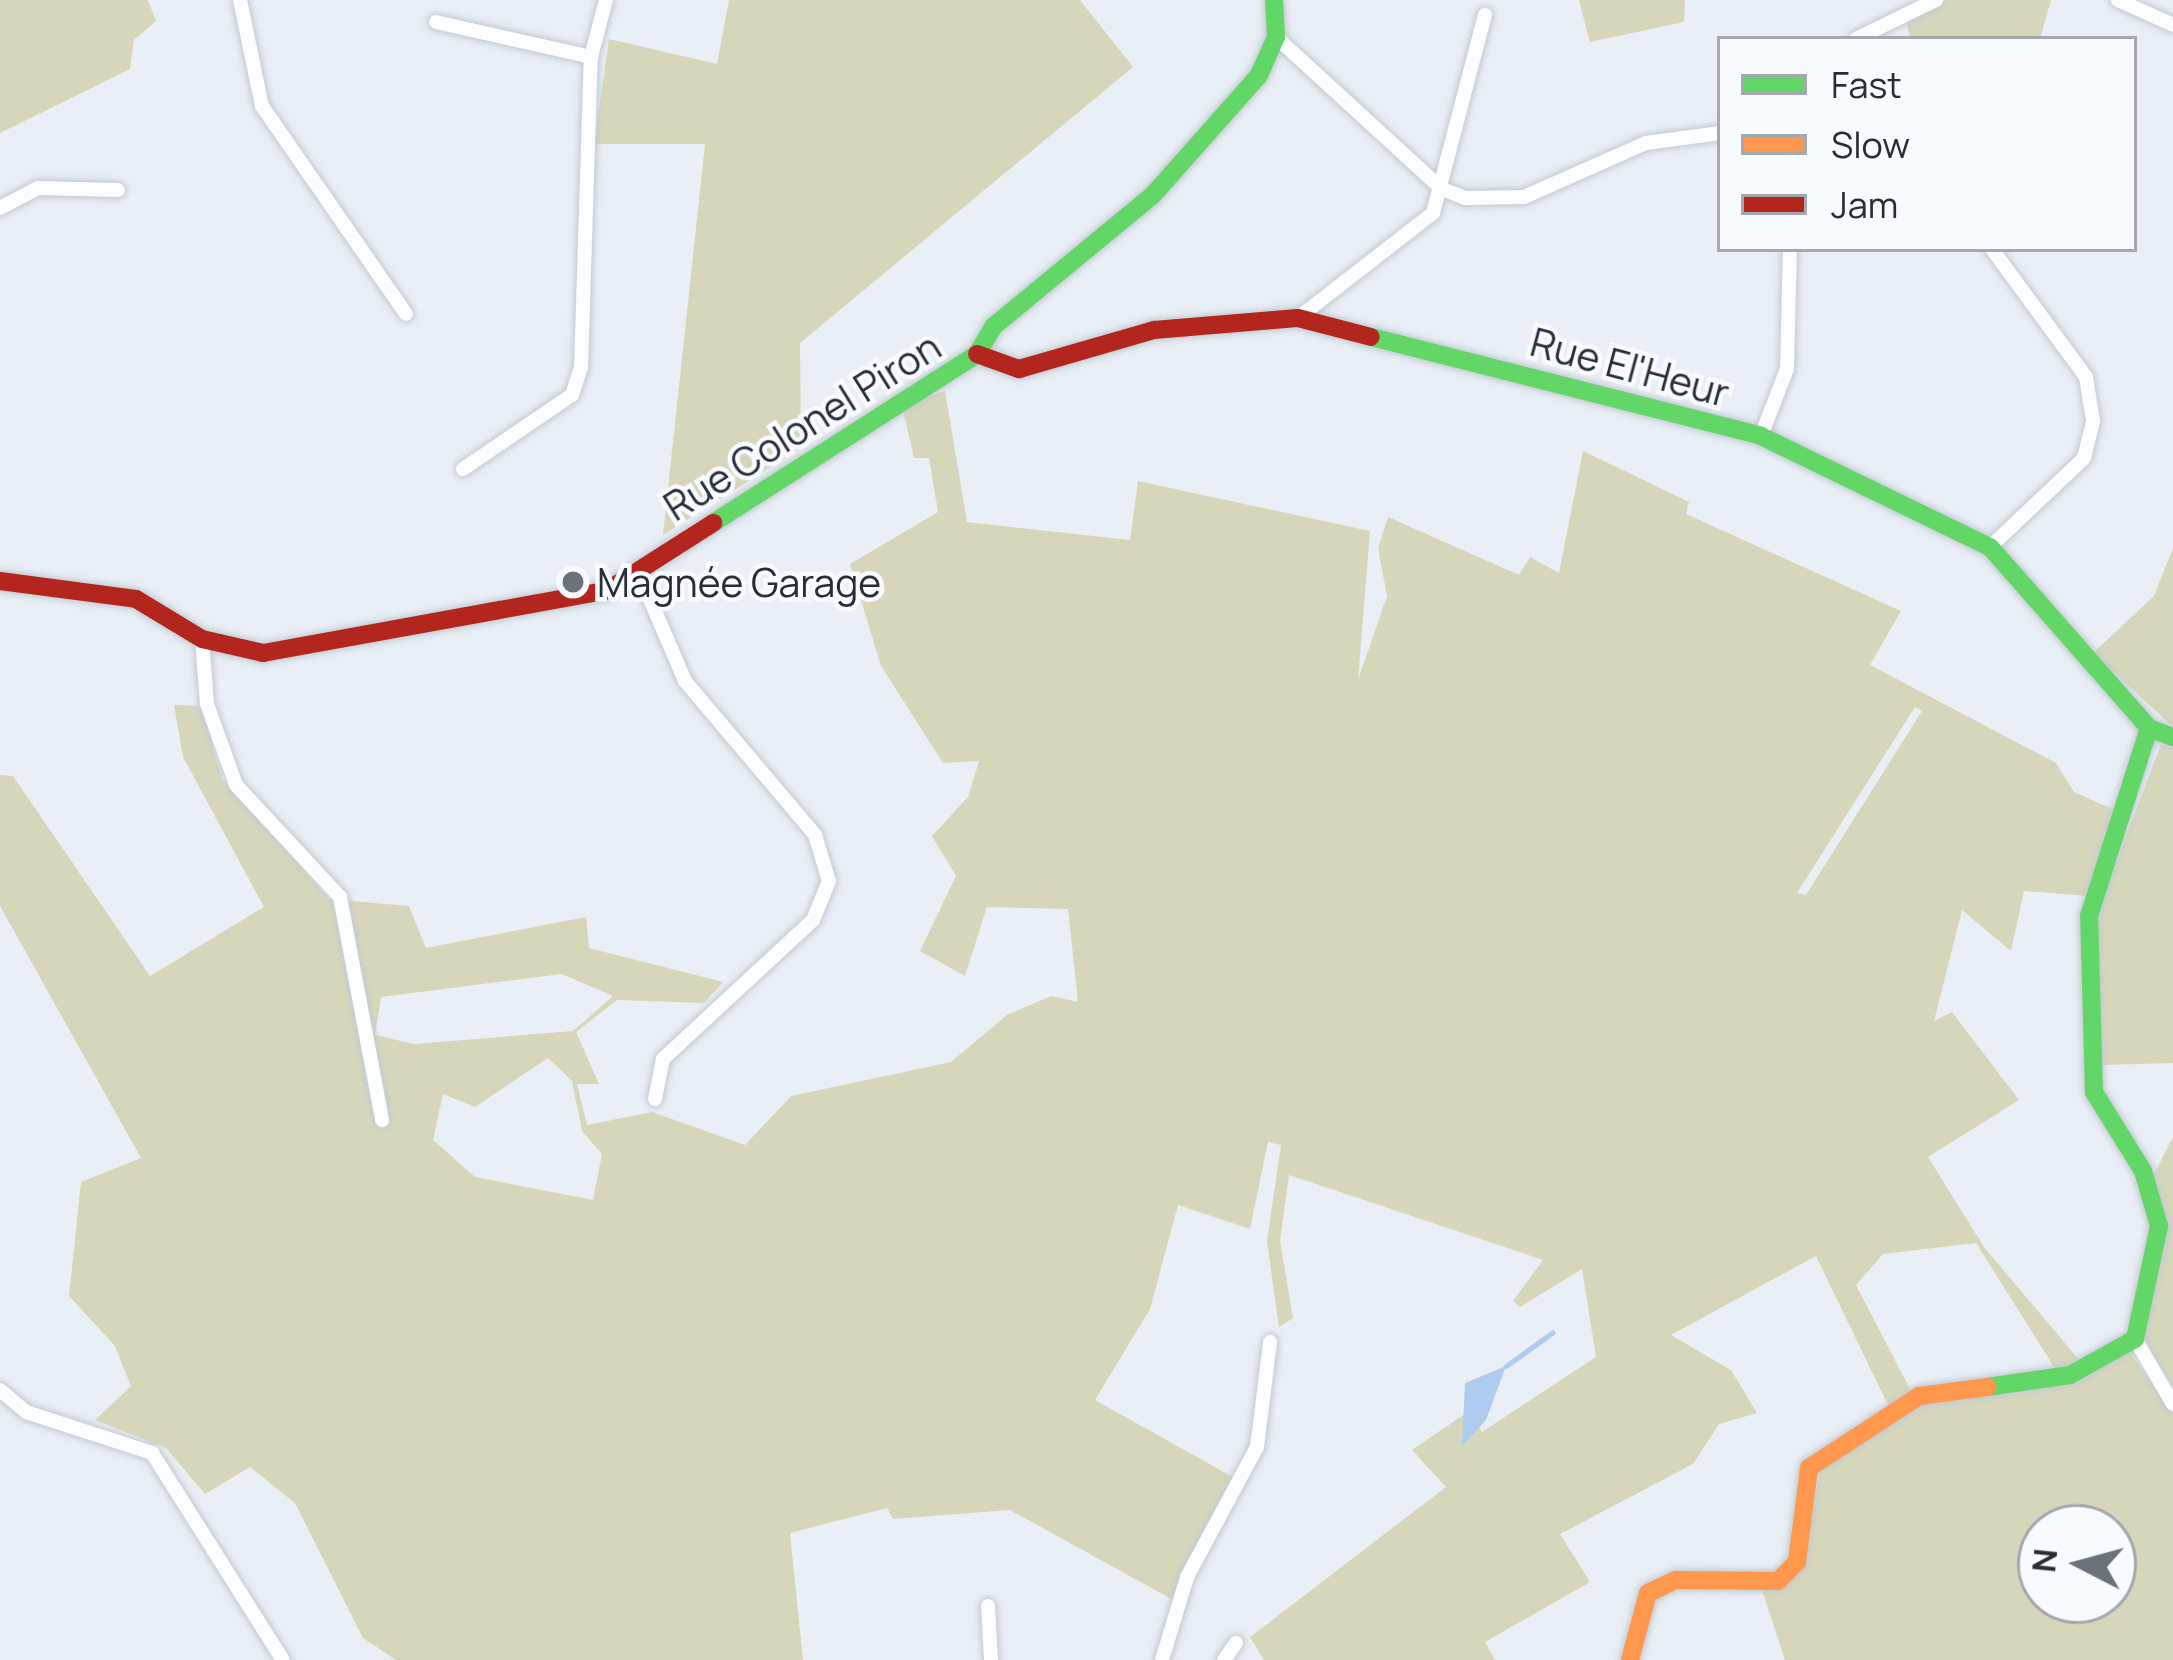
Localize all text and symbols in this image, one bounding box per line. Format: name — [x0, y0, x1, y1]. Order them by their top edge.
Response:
legend — [1717, 36, 2137, 252]
text: Fast — [1831, 60, 1902, 109]
text: Slow — [1831, 120, 1910, 169]
text: Jam — [1831, 180, 1898, 229]
street label: Rue El'Heur — [1526, 318, 1734, 416]
street label: Rue Colonel Piron — [655, 322, 949, 530]
place label: Magnée Garage — [597, 559, 881, 605]
marker: Magnée Garage — [560, 569, 586, 595]
north arrow — [2017, 1504, 2137, 1624]
text: N — [2020, 1546, 2067, 1575]

